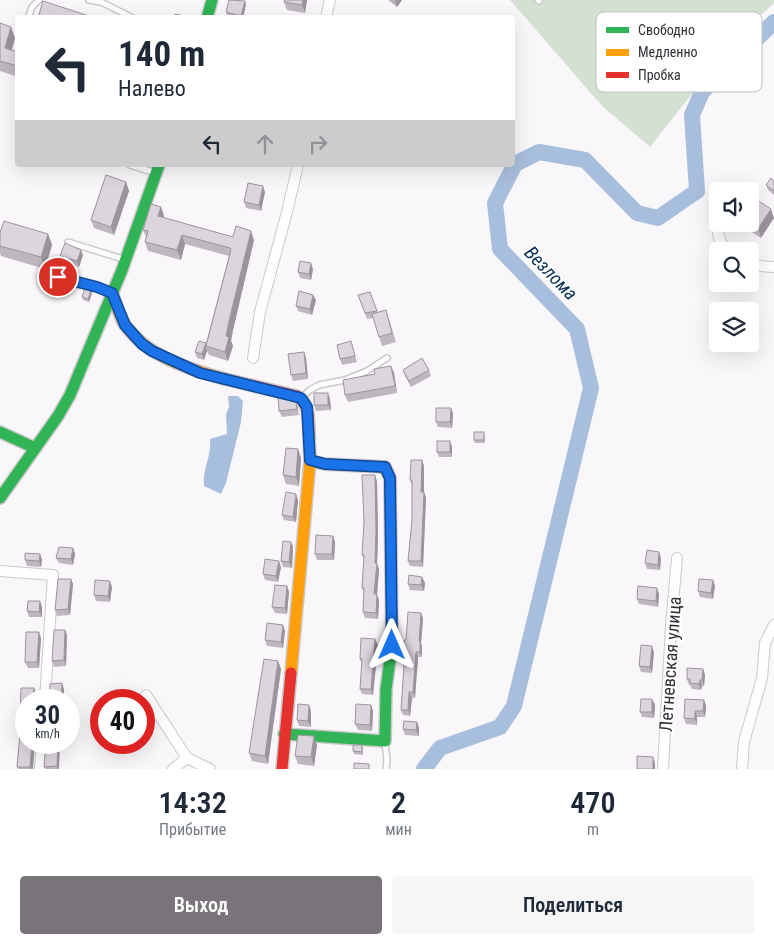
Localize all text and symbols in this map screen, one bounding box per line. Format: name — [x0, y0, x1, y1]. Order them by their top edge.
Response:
legend — [596, 12, 762, 92]
text: Свободно — [638, 22, 695, 38]
text: 140 m — [118, 34, 205, 75]
icon: left — [35, 35, 100, 100]
text: Медленно — [638, 44, 698, 60]
text: Пробка — [638, 67, 681, 83]
text: Налево — [118, 76, 186, 101]
icon: left — [198, 130, 226, 158]
icon: ahead — [251, 130, 279, 158]
icon: right — [304, 130, 332, 158]
map controls — [709, 182, 759, 352]
button: sound — [709, 182, 759, 232]
water label: Везлома — [520, 241, 582, 305]
button: search — [709, 242, 759, 292]
pin — [37, 256, 79, 298]
icon: arrive — [44, 263, 72, 291]
button: layers — [709, 302, 759, 352]
street label: Летневская улица — [655, 596, 685, 732]
position arrow — [365, 618, 417, 670]
speed limit sign: 40 — [90, 689, 155, 754]
text: 30 — [35, 701, 60, 730]
text: km/h — [35, 727, 60, 741]
text: 14:32 — [158, 785, 227, 820]
text: 2 — [391, 785, 406, 820]
text: 470 — [570, 785, 616, 820]
text: Прибытие — [159, 820, 226, 839]
text: мин — [385, 820, 412, 839]
text: m — [587, 820, 599, 839]
button: Выход — [20, 876, 382, 934]
button: Поделиться — [392, 876, 754, 934]

